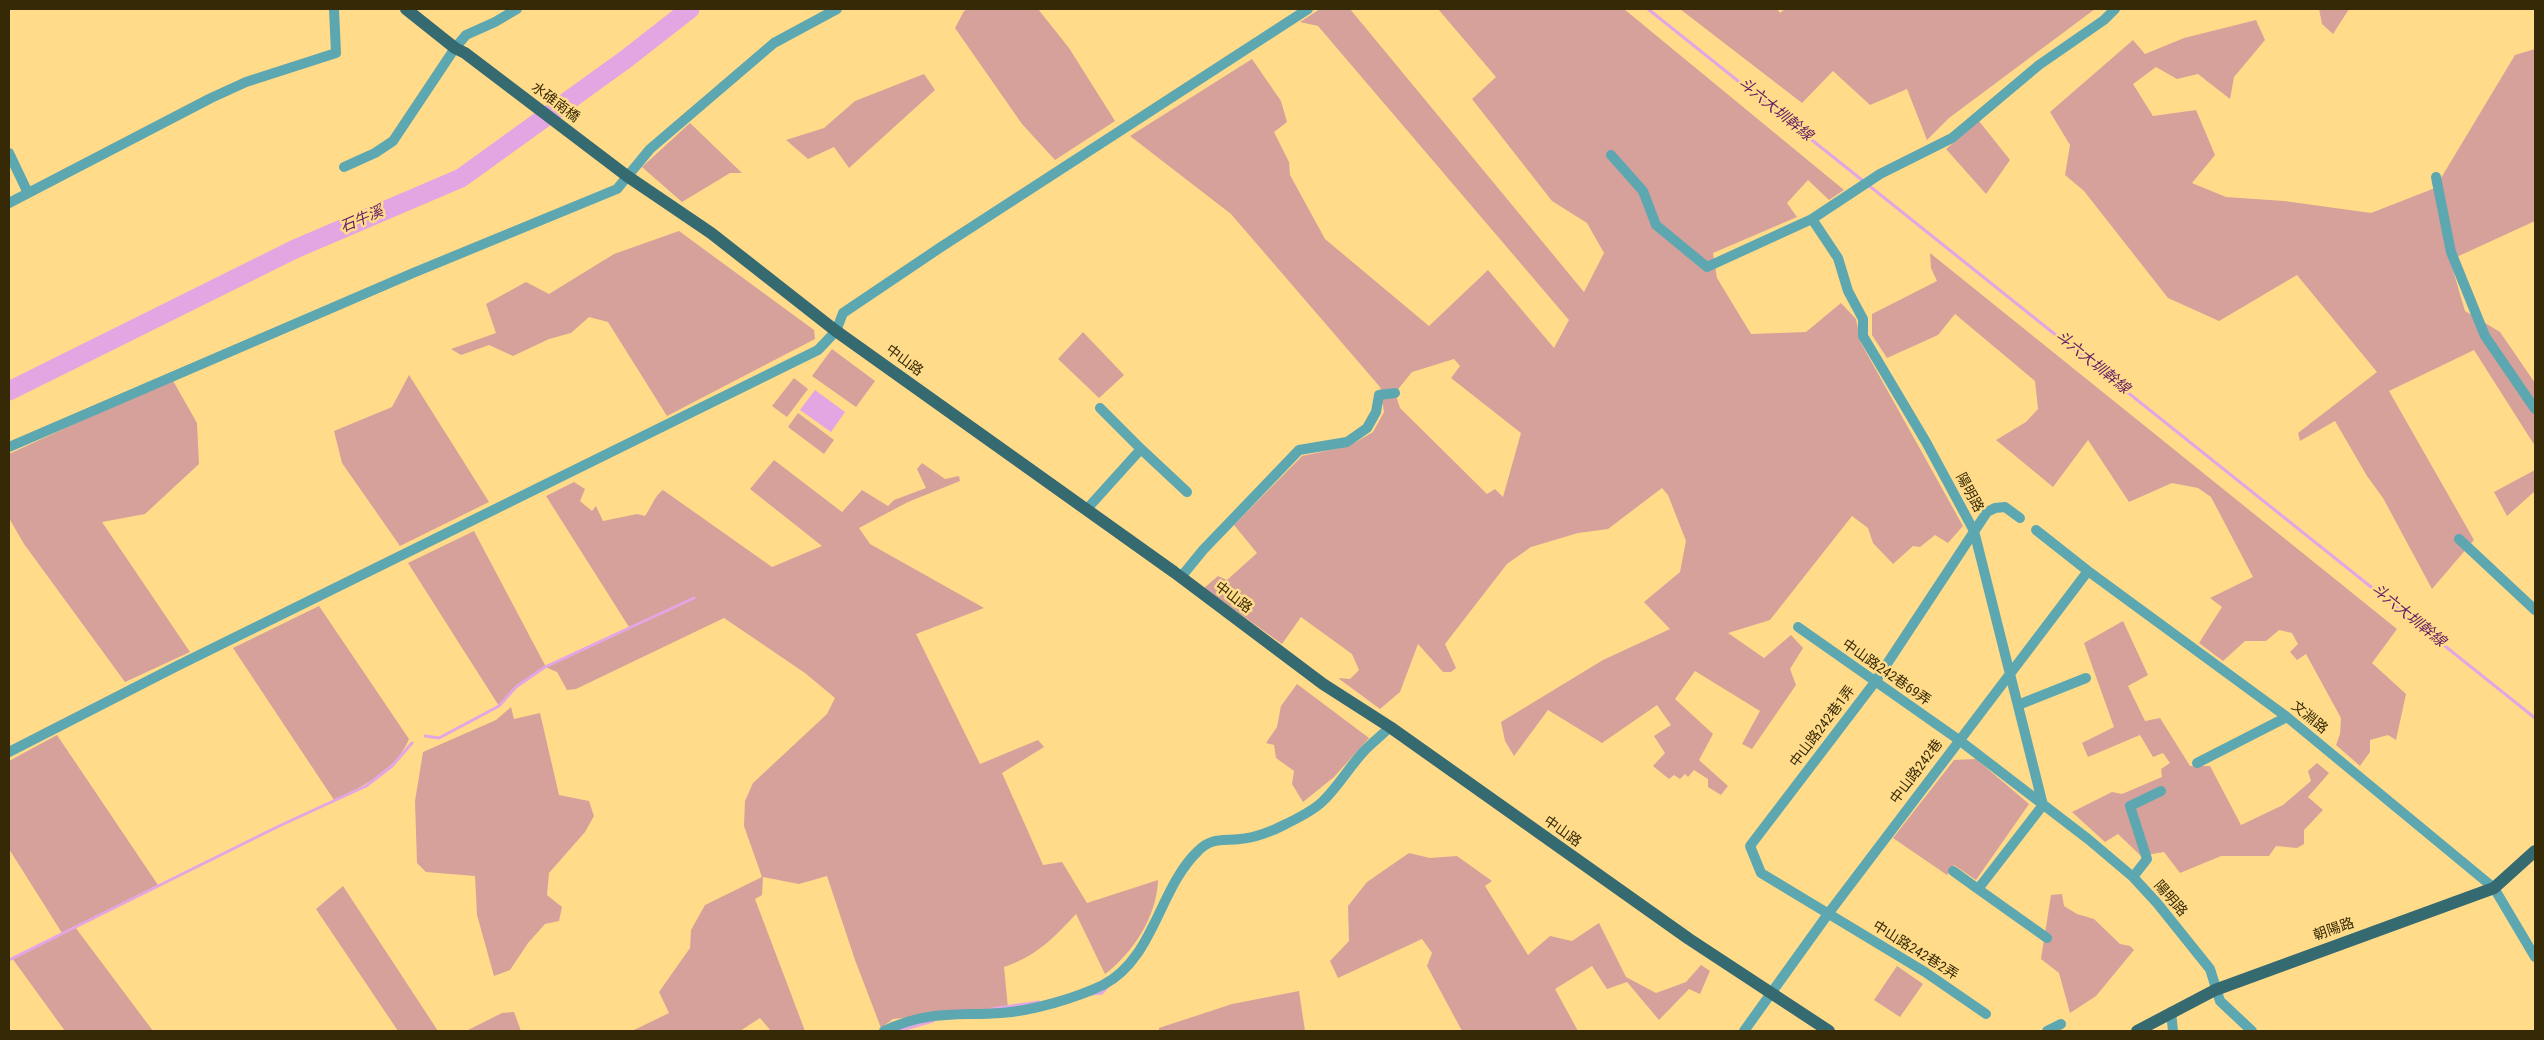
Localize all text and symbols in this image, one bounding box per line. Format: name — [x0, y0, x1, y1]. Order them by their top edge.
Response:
water label: 斗六大圳幹線 — [1734, 75, 1816, 145]
street label: 水碓南橋 — [528, 79, 582, 127]
water label: 石牛溪 — [338, 203, 386, 237]
water label: 斗六大圳幹線 — [2051, 328, 2133, 398]
street label: 中山路 — [882, 342, 926, 380]
street label: 陽明路 — [1952, 471, 1986, 515]
street label: 中山路 — [1211, 579, 1255, 617]
water label: 斗六大圳幹線 — [2367, 581, 2449, 651]
street label: 中山路242巷69弄 — [1838, 636, 1934, 710]
street label: 中山路242巷1弄 — [1787, 683, 1859, 771]
street label: 文淵路 — [2287, 698, 2331, 738]
street label: 中山路242巷 — [1887, 736, 1947, 808]
street label: 中山路 — [1540, 813, 1584, 851]
street label: 陽明路 — [2150, 878, 2190, 920]
street label: 朝陽路 — [2311, 915, 2357, 945]
street label: 中山路242巷2弄 — [1869, 918, 1961, 984]

